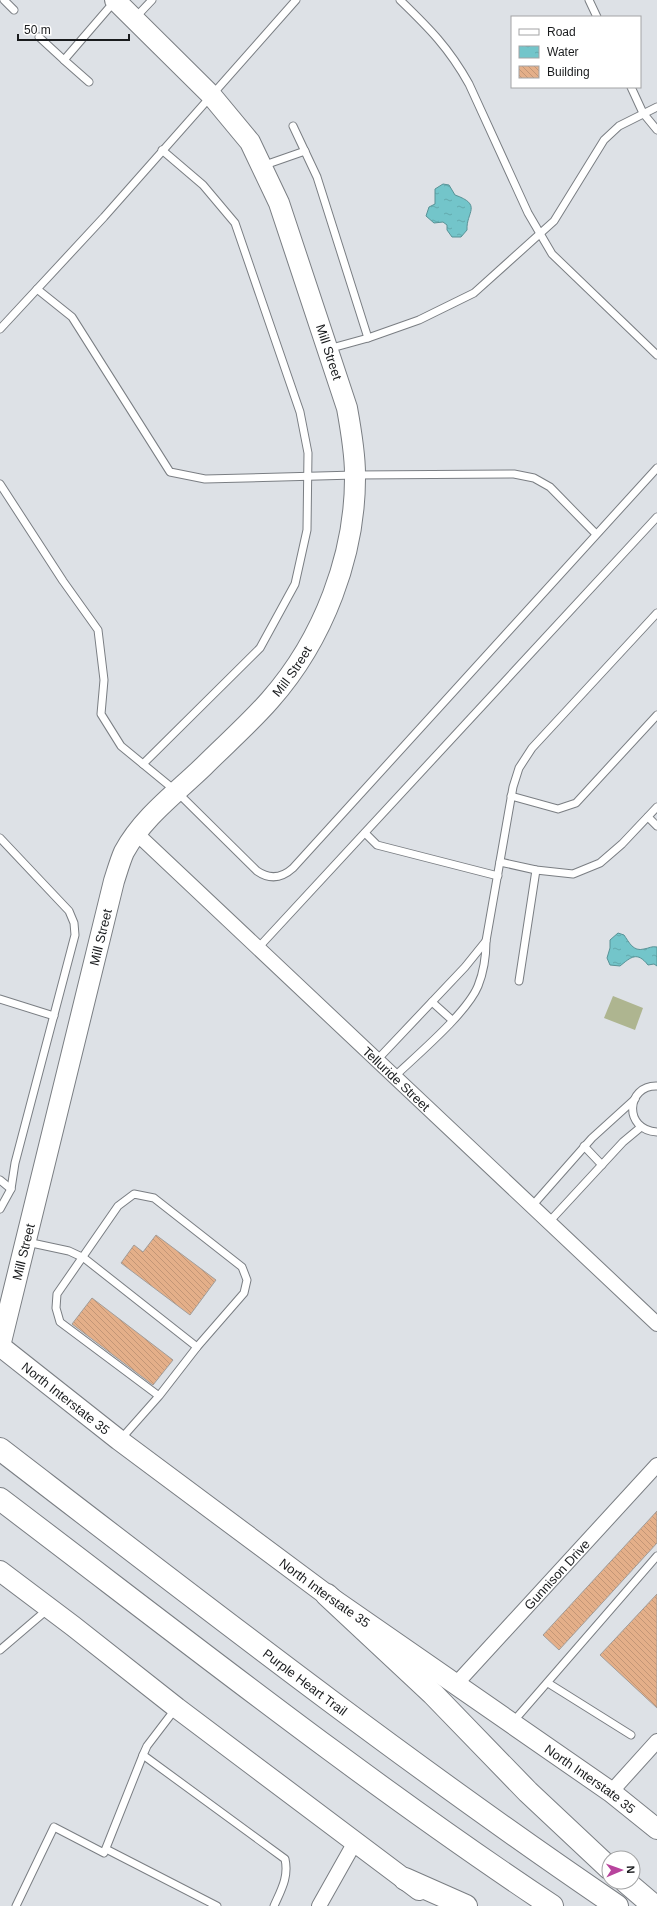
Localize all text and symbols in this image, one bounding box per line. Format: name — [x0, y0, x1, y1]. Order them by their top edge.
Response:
scale bar — [18, 16, 129, 42]
legend — [511, 16, 641, 88]
text: 50 m — [24, 23, 51, 37]
text: Road — [547, 25, 576, 39]
text: Water — [547, 45, 579, 59]
text: Building — [547, 65, 590, 79]
street label: Mill Street — [313, 322, 345, 382]
street label: Mill Street — [269, 643, 315, 699]
street label: Mill Street — [86, 907, 115, 967]
street label: Telluride Street — [360, 1043, 434, 1114]
street label: Mill Street — [9, 1222, 37, 1282]
street label: North Interstate 35 — [19, 1359, 113, 1437]
street label: Gunnison Drive — [521, 1536, 593, 1612]
street label: North Interstate 35 — [277, 1555, 373, 1630]
street label: Purple Heart Trail — [260, 1646, 350, 1718]
street label: North Interstate 35 — [542, 1741, 638, 1816]
north arrow — [601, 1850, 641, 1890]
text: N — [625, 1865, 637, 1874]

